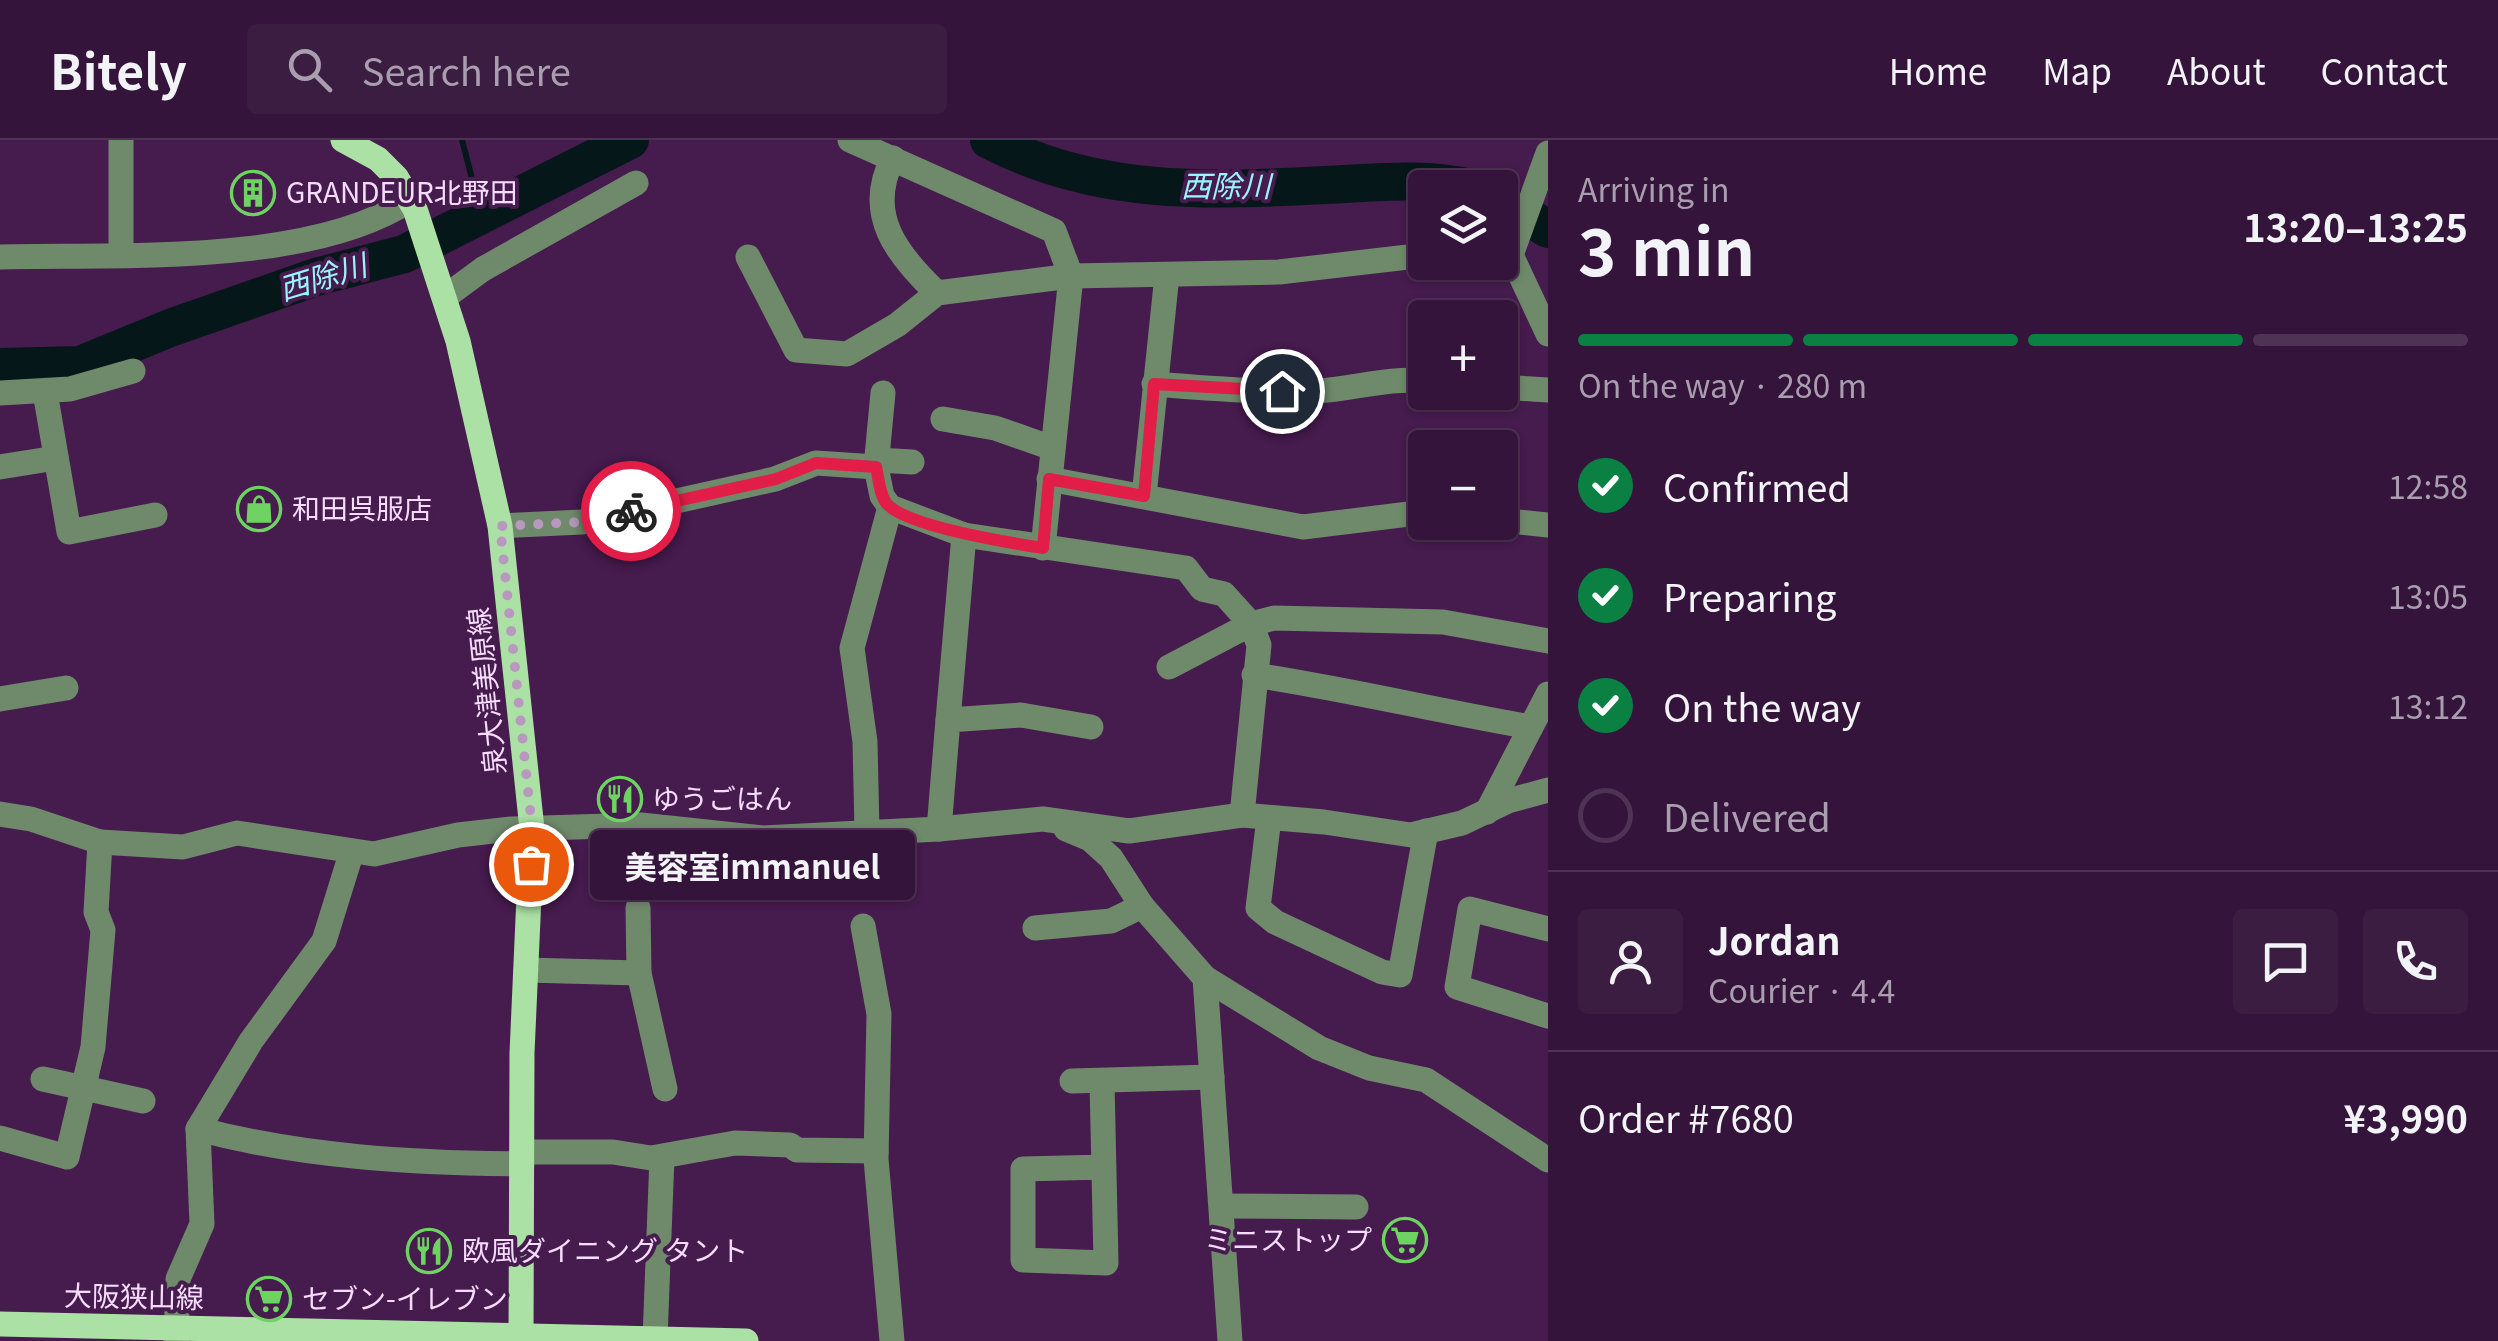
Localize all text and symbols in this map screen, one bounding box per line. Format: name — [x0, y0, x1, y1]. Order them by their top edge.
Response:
search box — [247, 24, 947, 114]
text: Bitely — [50, 34, 187, 104]
icon: search — [282, 42, 337, 97]
text: Search here — [362, 42, 571, 97]
text: Home — [1889, 44, 1987, 95]
text: Map — [2042, 44, 2112, 95]
text: About — [2167, 44, 2266, 95]
text: Contact — [2321, 44, 2448, 95]
water label: 西除川 — [1181, 162, 1274, 206]
text: Arriving in — [1578, 165, 1730, 211]
building icon: GRANDEUR北野田 — [230, 170, 276, 216]
map controls — [1408, 170, 1518, 540]
button: layers — [1408, 170, 1518, 280]
place label: GRANDEUR北野田 — [286, 171, 518, 211]
text: 13:20–13:25 — [2243, 198, 2468, 253]
text: 3 min — [1578, 201, 1755, 295]
water label: 西除川 — [273, 240, 374, 309]
button: + — [1408, 300, 1518, 410]
pin — [1240, 349, 1325, 434]
text: On the way · 280 m — [1578, 361, 1867, 407]
icon: home — [1255, 364, 1310, 419]
button: − — [1408, 430, 1518, 540]
icon: check — [1578, 458, 1633, 513]
text: Confirmed — [1663, 458, 1851, 513]
courier — [581, 461, 681, 561]
text: 12:58 — [2388, 462, 2468, 508]
icon: bike — [604, 484, 659, 539]
shop icon: 和田呉服店 — [236, 486, 282, 532]
place label: 和田呉服店 — [292, 487, 432, 527]
icon: check — [1578, 568, 1633, 623]
text: Preparing — [1663, 568, 1836, 623]
text: 13:05 — [2388, 572, 2468, 618]
street label: 泉大津美原線 — [456, 606, 514, 777]
icon: check — [1578, 678, 1633, 733]
text: On the way — [1663, 678, 1861, 733]
text: 13:12 — [2388, 682, 2468, 728]
restaurant icon: ゆうごはん — [597, 776, 643, 822]
place label: ゆうごはん — [652, 777, 792, 817]
text: Delivered — [1663, 788, 1831, 843]
pin — [489, 822, 574, 907]
callout: 美容室immanuel — [591, 829, 916, 899]
icon: bag — [504, 837, 559, 892]
text: 美容室immanuel — [625, 842, 880, 888]
button: person — [1578, 909, 1683, 1014]
button: chat — [2233, 909, 2338, 1014]
button: phone — [2363, 909, 2468, 1014]
text: Jordan — [1708, 911, 1841, 966]
text: Courier · 4.4 — [1708, 966, 1895, 1012]
text: Order #7680 — [1578, 1089, 1794, 1144]
text: ¥3,990 — [2344, 1089, 2468, 1144]
supermarket icon: ミニストップ — [1382, 1217, 1428, 1263]
place label: ミニストップ — [1204, 1218, 1372, 1258]
restaurant icon: 欧風ダイニング タント — [406, 1228, 452, 1274]
place label: 欧風ダイニング タント — [462, 1229, 748, 1269]
street label: 大阪狭山線 — [64, 1274, 204, 1316]
supermarket icon: セブン-イレブン — [246, 1276, 292, 1322]
place label: セブン-イレブン — [302, 1277, 508, 1317]

